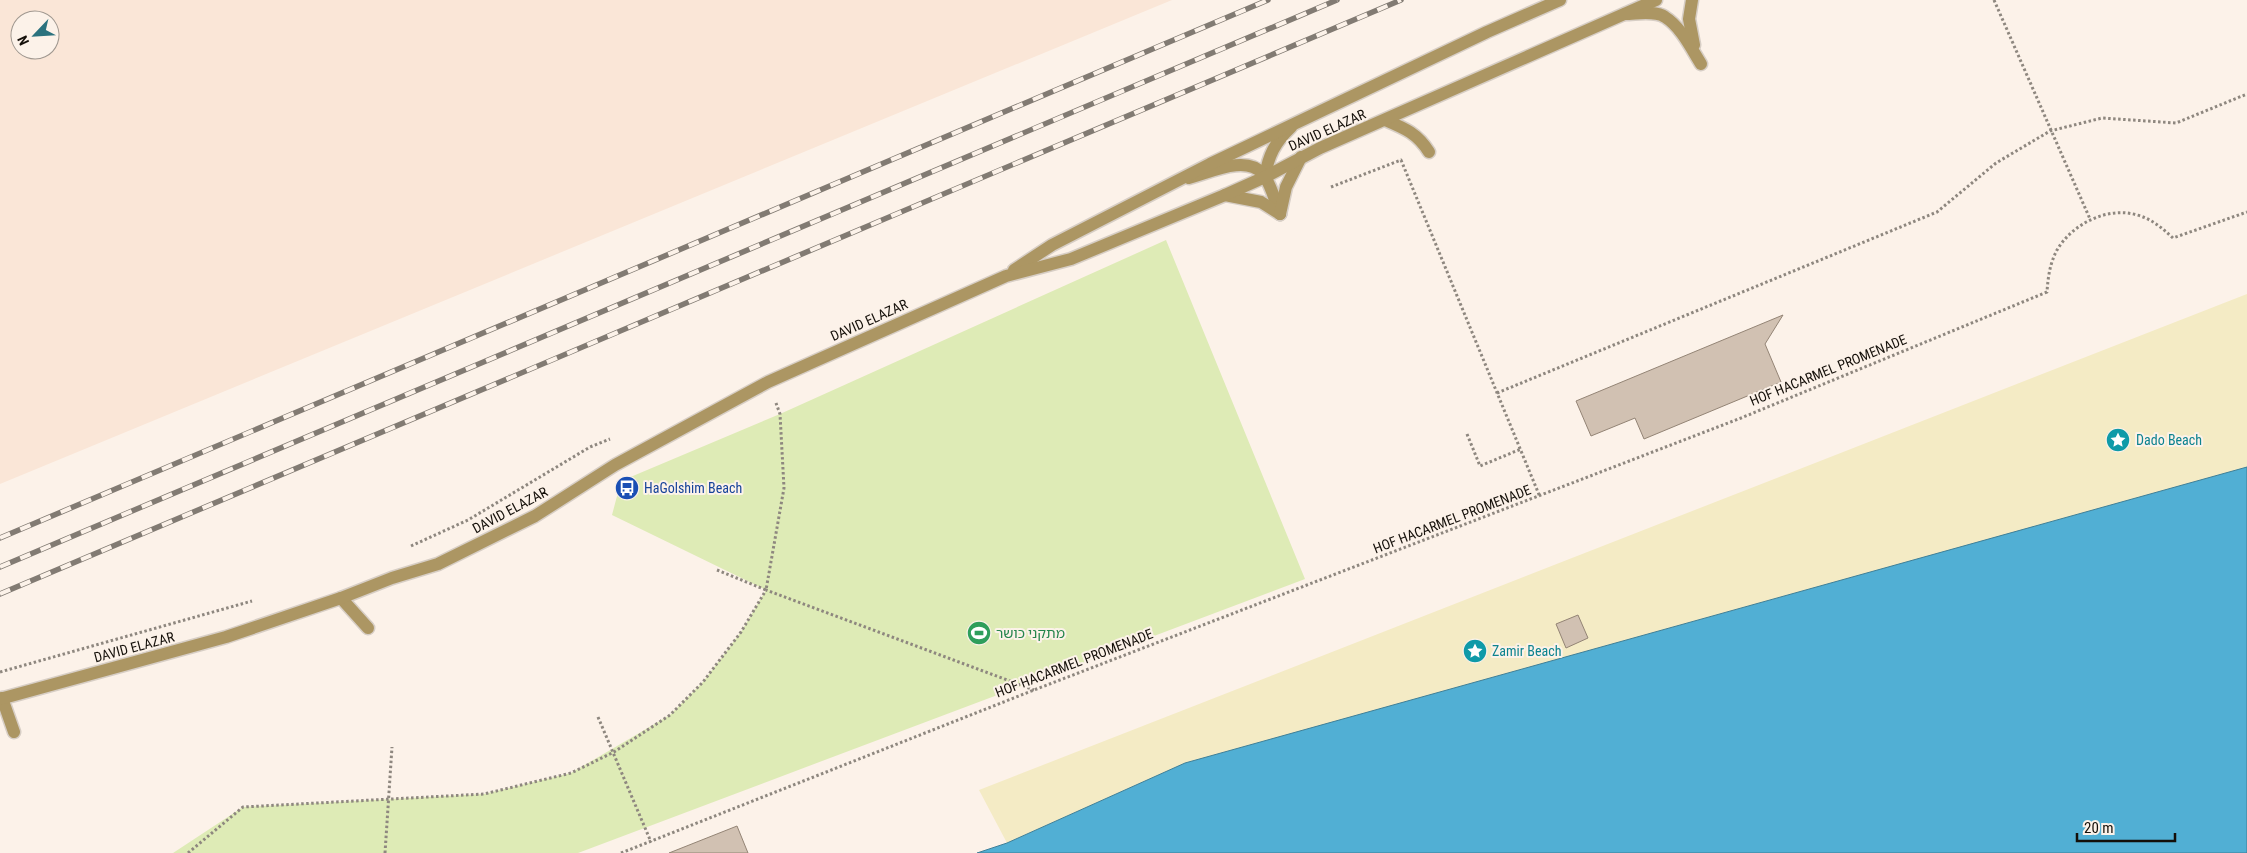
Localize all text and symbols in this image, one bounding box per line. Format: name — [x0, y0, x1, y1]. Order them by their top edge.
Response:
north arrow — [10, 10, 60, 60]
text: N — [14, 33, 32, 48]
street label: DAVID ELAZAR — [1286, 106, 1369, 154]
street label: DAVID ELAZAR — [828, 296, 911, 344]
street label: HOF HACARMEL PROMENADE — [1747, 331, 1909, 409]
place icon: Dado Beach — [2105, 427, 2131, 453]
place label: Dado Beach — [2136, 432, 2202, 448]
bus stop icon: HaGolshim Beach — [614, 475, 640, 501]
place label: HaGolshim Beach — [644, 480, 742, 496]
street label: HOF HACARMEL PROMENADE — [1371, 481, 1533, 557]
street label: DAVID ELAZAR — [470, 483, 551, 536]
sports icon: מתקני כושר — [966, 620, 992, 646]
street label: HOF HACARMEL PROMENADE — [993, 625, 1155, 701]
place label: מתקני כושר — [996, 625, 1065, 641]
street label: DAVID ELAZAR — [92, 628, 177, 665]
place icon: Zamir Beach — [1462, 638, 1488, 664]
place label: Zamir Beach — [1492, 643, 1561, 659]
scale bar — [2077, 810, 2174, 842]
text: 20 m — [2084, 819, 2114, 837]

